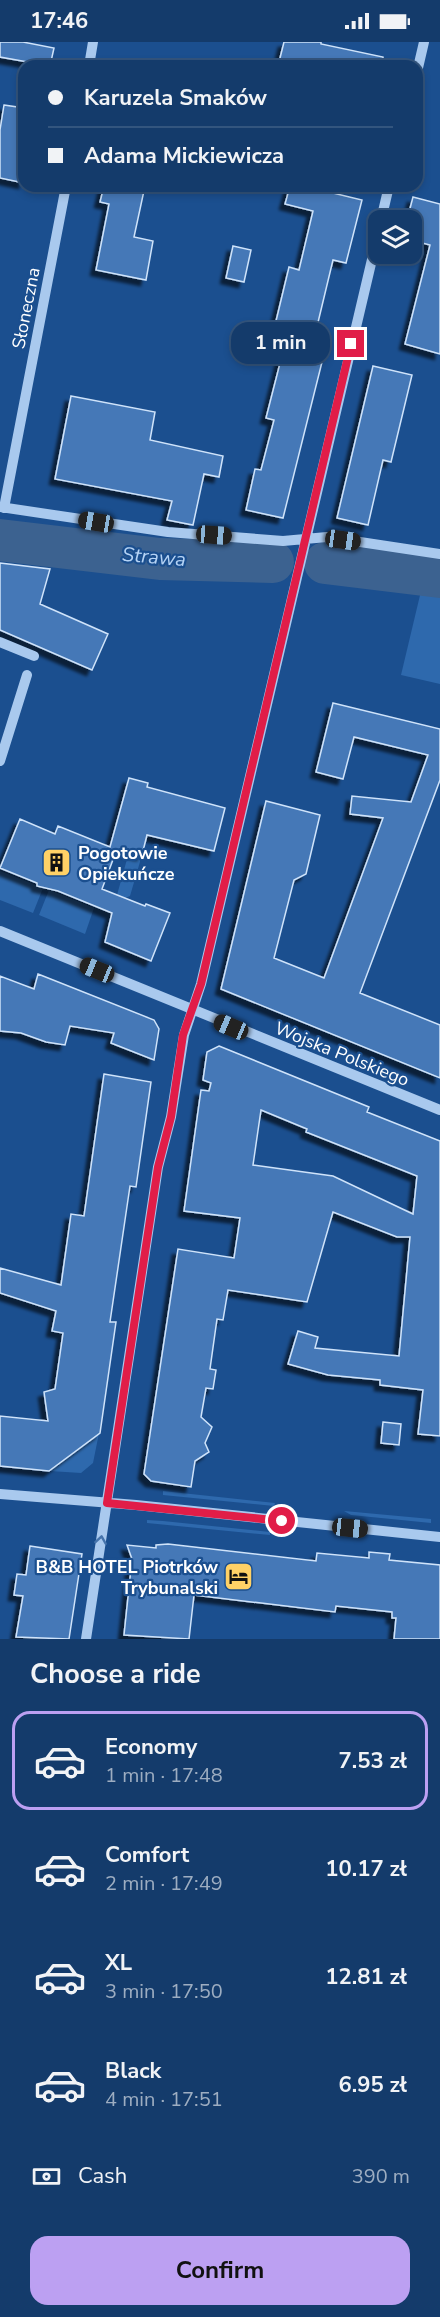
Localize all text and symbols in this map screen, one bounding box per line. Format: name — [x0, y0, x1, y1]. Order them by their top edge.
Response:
text: 17:46 — [30, 6, 88, 36]
text: Karuzela Smaków — [84, 83, 267, 113]
text: Adama Mickiewicza — [84, 141, 284, 171]
map controls — [368, 210, 422, 264]
button: layers — [368, 210, 422, 264]
street label: Słoneczna — [6, 265, 46, 351]
callout: 1 min — [231, 323, 330, 365]
text: 1 min — [255, 329, 306, 356]
route end — [337, 330, 364, 357]
car — [77, 510, 115, 534]
car — [195, 525, 233, 545]
car — [324, 529, 362, 551]
water label: Strawa — [121, 541, 187, 573]
place label: Pogotowie Opiekuńcze — [78, 841, 175, 886]
building icon: Pogotowie Opiekuńcze — [41, 847, 73, 879]
car — [77, 955, 117, 985]
car — [211, 1012, 251, 1042]
street label: Wojska Polskiego — [271, 1016, 413, 1092]
route start — [268, 1507, 295, 1534]
car — [331, 1517, 369, 1539]
one-way arrow — [94, 1535, 107, 1545]
place label: B&B HOTEL Piotrków Trybunalski — [36, 1555, 219, 1600]
hotel icon: B&B HOTEL Piotrków Trybunalski — [223, 1561, 255, 1593]
text: Choose a ride — [30, 1656, 201, 1693]
text: Economy — [105, 1732, 197, 1762]
icon: car — [33, 1734, 87, 1788]
text: 7.53 zł — [339, 1746, 407, 1776]
text: 1 min · 17:48 — [105, 1762, 223, 1789]
text: Comfort — [105, 1840, 189, 1870]
icon: car — [33, 1842, 87, 1896]
text: 10.17 zł — [325, 1854, 407, 1884]
text: 2 min · 17:49 — [105, 1870, 223, 1897]
text: XL — [105, 1948, 132, 1978]
icon: car — [33, 1950, 87, 2004]
text: 12.81 zł — [325, 1962, 407, 1992]
text: 3 min · 17:50 — [105, 1978, 223, 2005]
text: Black — [105, 2056, 161, 2086]
icon: car — [33, 2058, 87, 2112]
text: 6.95 zł — [339, 2070, 407, 2100]
text: 4 min · 17:51 — [105, 2086, 223, 2113]
icon: cash — [30, 2160, 63, 2193]
text: Cash — [78, 2161, 127, 2191]
text: 390 m — [352, 2163, 410, 2190]
button: Confirm — [30, 2236, 410, 2305]

